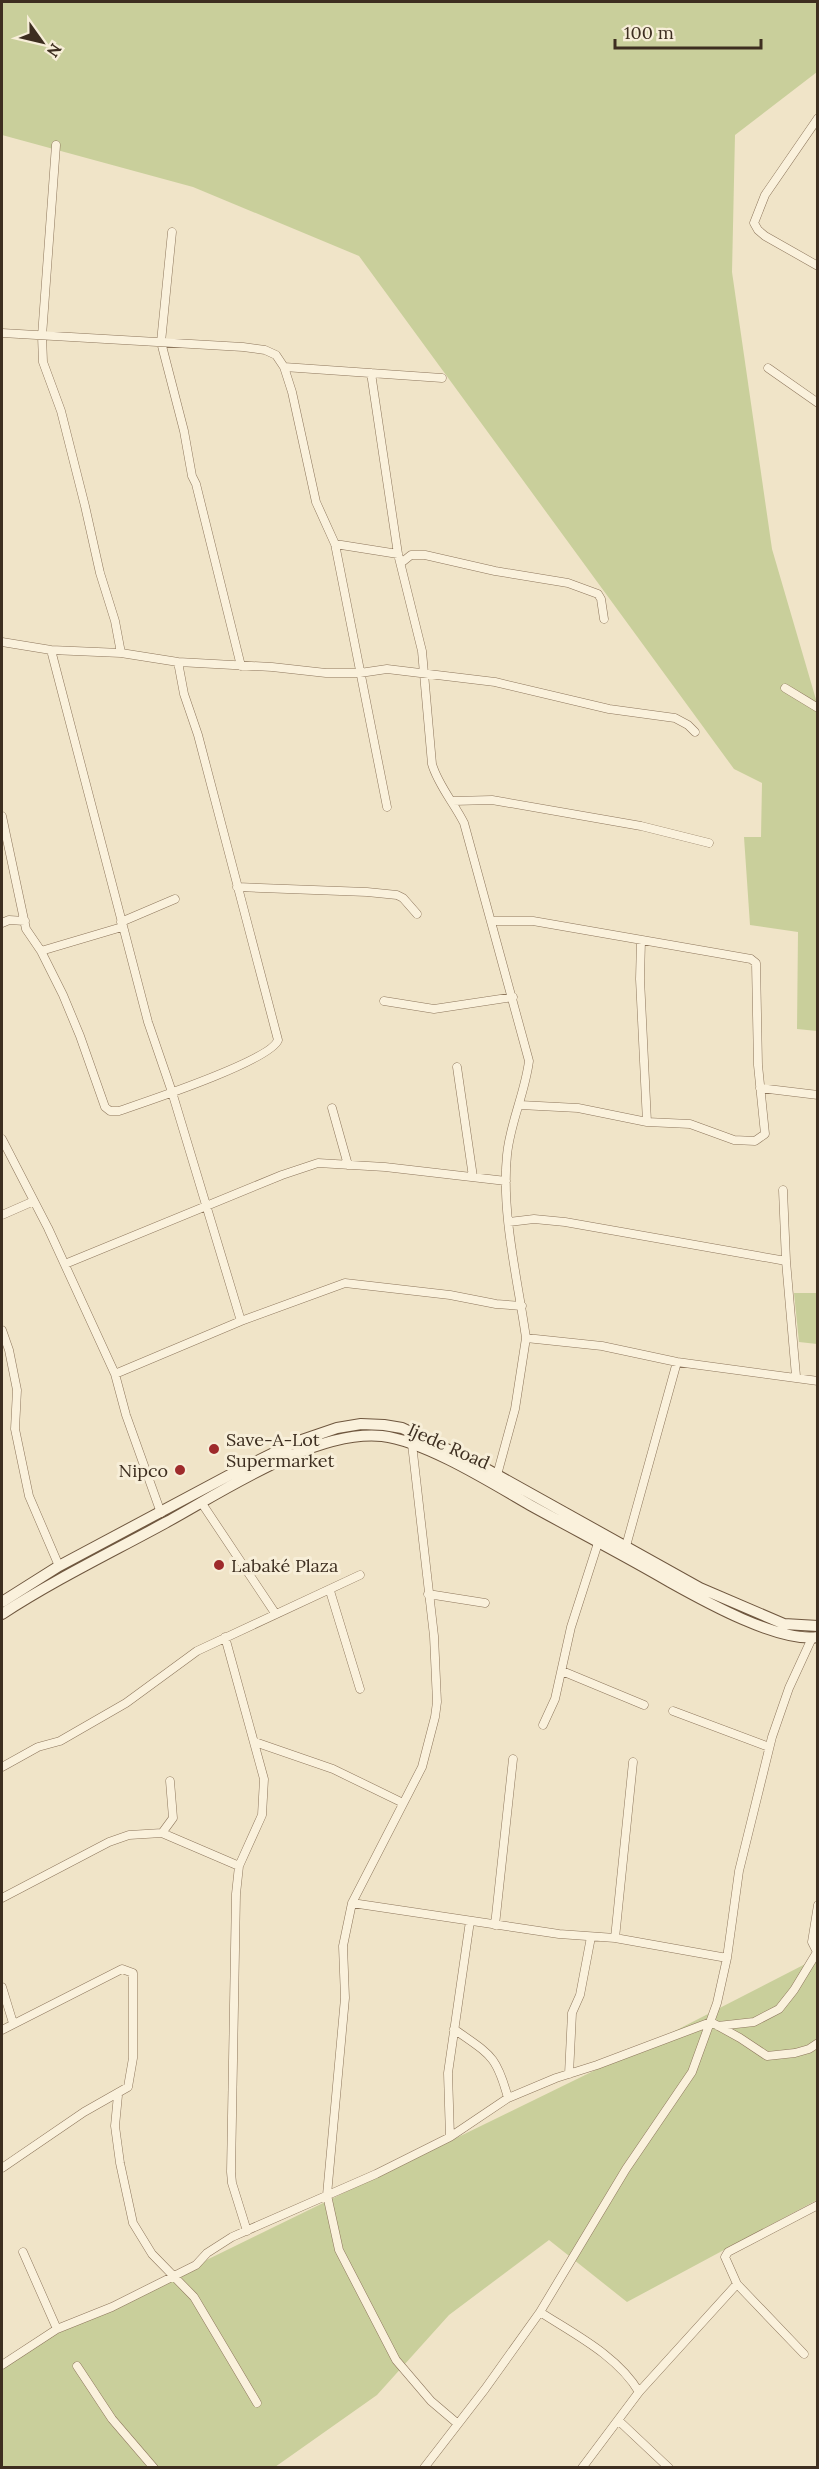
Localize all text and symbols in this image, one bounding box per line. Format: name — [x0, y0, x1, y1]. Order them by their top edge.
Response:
north arrow — [12, 12, 72, 72]
scale bar — [615, 12, 760, 50]
text: 100 m — [624, 21, 674, 44]
text: N — [43, 40, 66, 61]
street label: Ijede Road — [404, 1418, 494, 1474]
place label: Save-A-Lot Supermarket — [226, 1428, 334, 1472]
marker: Save-A-Lot Supermarket — [207, 1442, 221, 1456]
place label: Nipco — [118, 1459, 168, 1482]
marker: Nipco — [173, 1463, 187, 1477]
place label: Labaké Plaza — [231, 1554, 338, 1577]
marker: Labaké Plaza — [212, 1558, 226, 1572]

